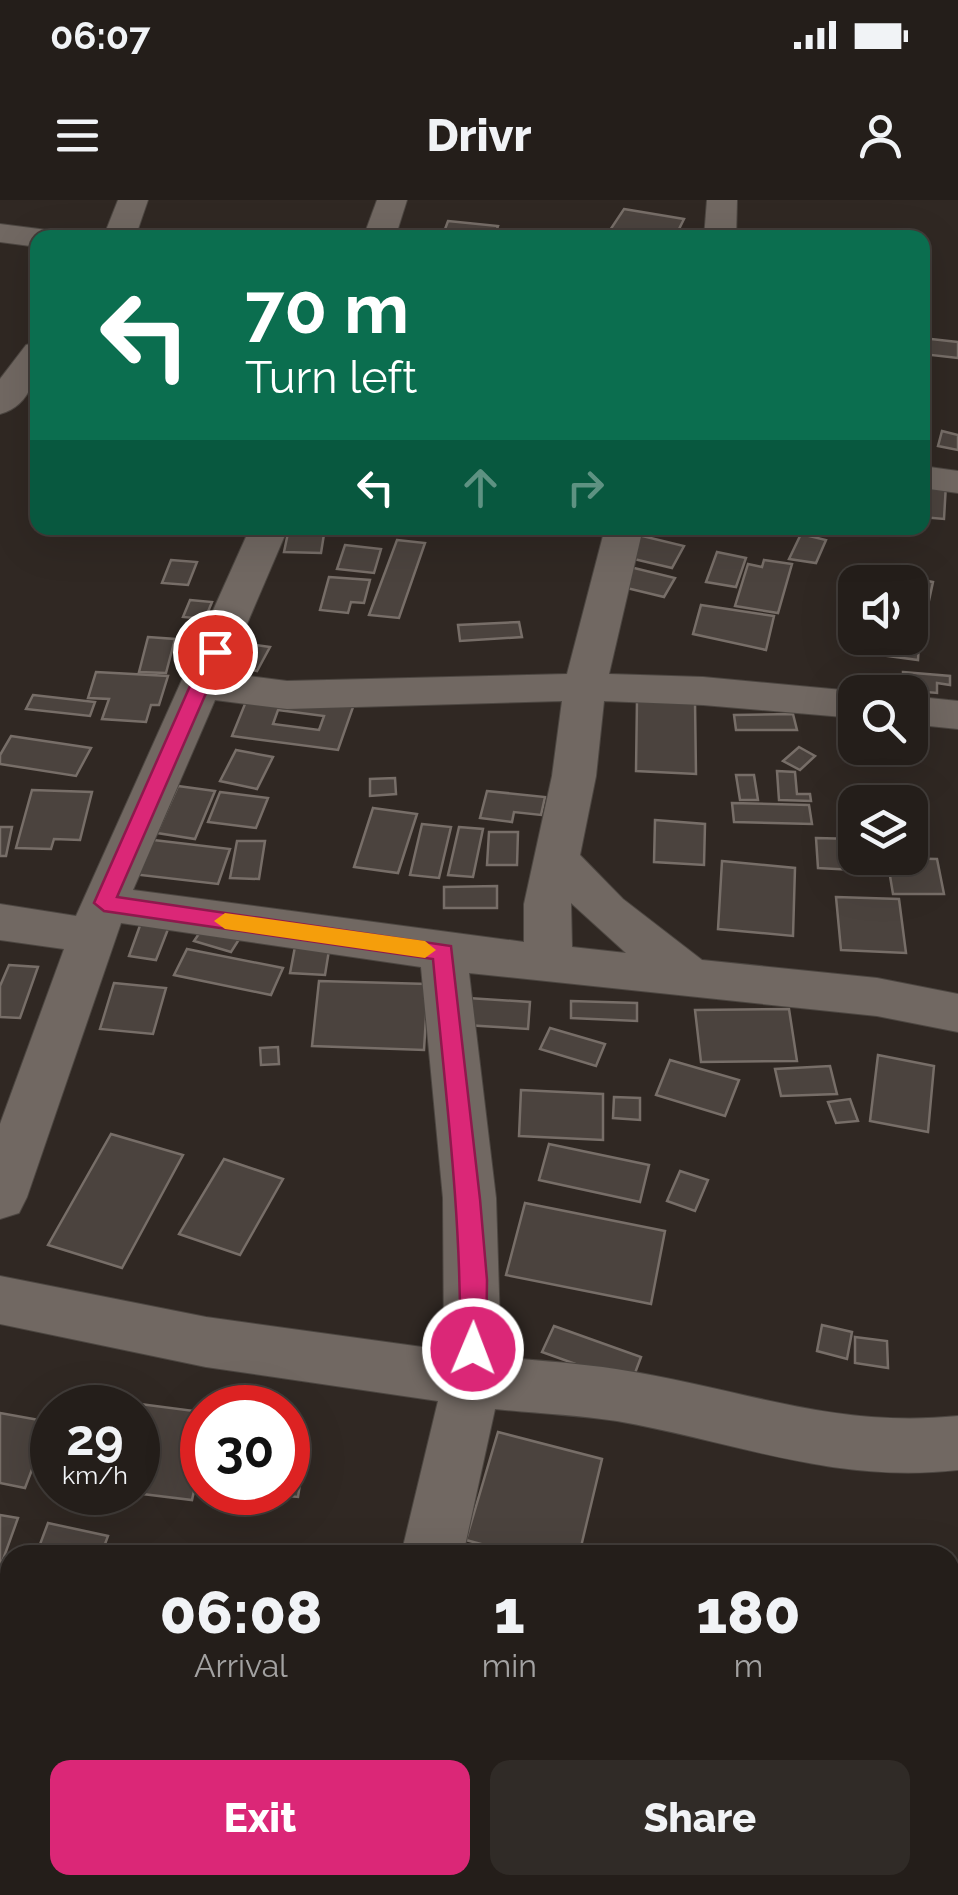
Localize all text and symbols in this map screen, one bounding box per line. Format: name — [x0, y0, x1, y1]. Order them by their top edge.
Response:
text: 06:07 — [50, 13, 150, 58]
icon: menu — [50, 108, 105, 163]
icon: person — [853, 108, 908, 163]
text: Drivr — [426, 109, 532, 162]
text: 70 m — [245, 267, 409, 349]
icon: left — [80, 270, 210, 400]
text: Turn left — [245, 351, 417, 404]
icon: left — [348, 460, 403, 515]
icon: ahead — [453, 460, 508, 515]
icon: right — [558, 460, 613, 515]
map controls — [838, 565, 928, 875]
button: sound — [838, 565, 928, 655]
pin — [173, 610, 258, 695]
icon: arrive — [188, 625, 243, 680]
button: search — [838, 675, 928, 765]
button: layers — [838, 785, 928, 875]
position arrow — [421, 1297, 525, 1401]
speed limit sign: 30 — [180, 1385, 310, 1515]
text: 29 — [66, 1408, 124, 1467]
text: km/h — [62, 1460, 128, 1490]
text: 06:08 — [159, 1577, 322, 1647]
text: 1 — [494, 1577, 525, 1647]
text: 180 — [696, 1577, 801, 1647]
text: Arrival — [194, 1647, 288, 1684]
text: min — [482, 1647, 537, 1684]
text: m — [734, 1647, 763, 1684]
button: Exit — [50, 1760, 470, 1875]
button: Share — [490, 1760, 910, 1875]

